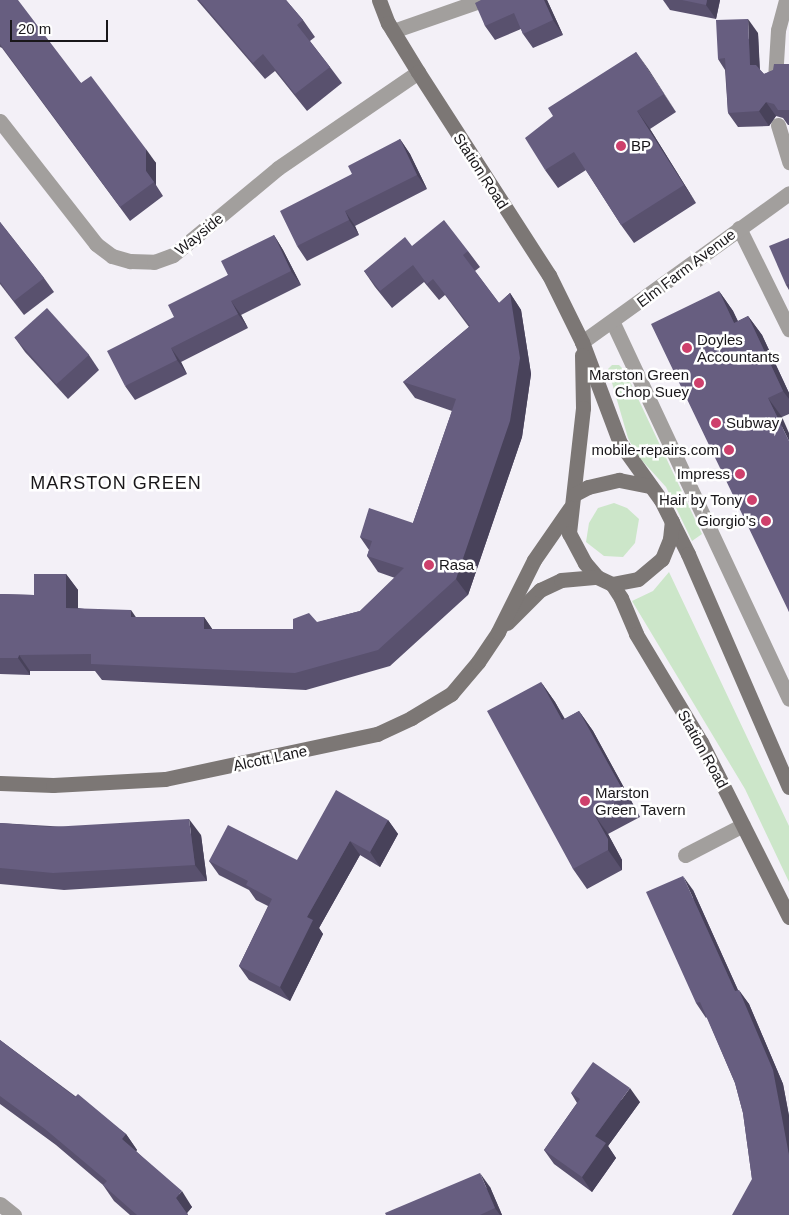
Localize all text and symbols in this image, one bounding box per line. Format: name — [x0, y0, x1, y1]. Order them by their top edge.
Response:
scale bar — [12, 10, 110, 42]
text: 20 m — [18, 20, 51, 37]
street label: Station Road — [450, 130, 512, 212]
place label: BP — [631, 137, 651, 155]
marker: BP — [615, 140, 627, 152]
street label: Wayside — [171, 209, 227, 259]
street label: Elm Farm Avenue — [633, 225, 739, 311]
place label: Doyles Accountants — [697, 330, 780, 365]
marker: Doyles Accountants — [681, 342, 693, 354]
place label: Marston Green Chop Suey — [589, 365, 689, 400]
marker: Marston Green Chop Suey — [693, 377, 705, 389]
place label: Subway — [726, 414, 779, 432]
marker: Subway — [710, 417, 722, 429]
place label: mobile-repairs.com — [591, 441, 719, 459]
marker: mobile-repairs.com — [723, 444, 735, 456]
place label: Impress — [677, 465, 730, 483]
marker: Impress — [734, 468, 746, 480]
district label: MARSTON GREEN — [29, 472, 203, 494]
place label: Hair by Tony — [659, 491, 742, 509]
marker: Hair by Tony — [746, 494, 758, 506]
place label: Giorgio's — [697, 512, 756, 530]
marker: Giorgio's — [760, 515, 772, 527]
place label: Rasa — [439, 556, 474, 574]
marker: Rasa — [423, 559, 435, 571]
street label: Station Road — [674, 707, 732, 791]
street label: Alcott Lane — [231, 741, 309, 775]
place label: Marston Green Tavern — [595, 783, 686, 818]
marker: Marston Green Tavern — [579, 795, 591, 807]

